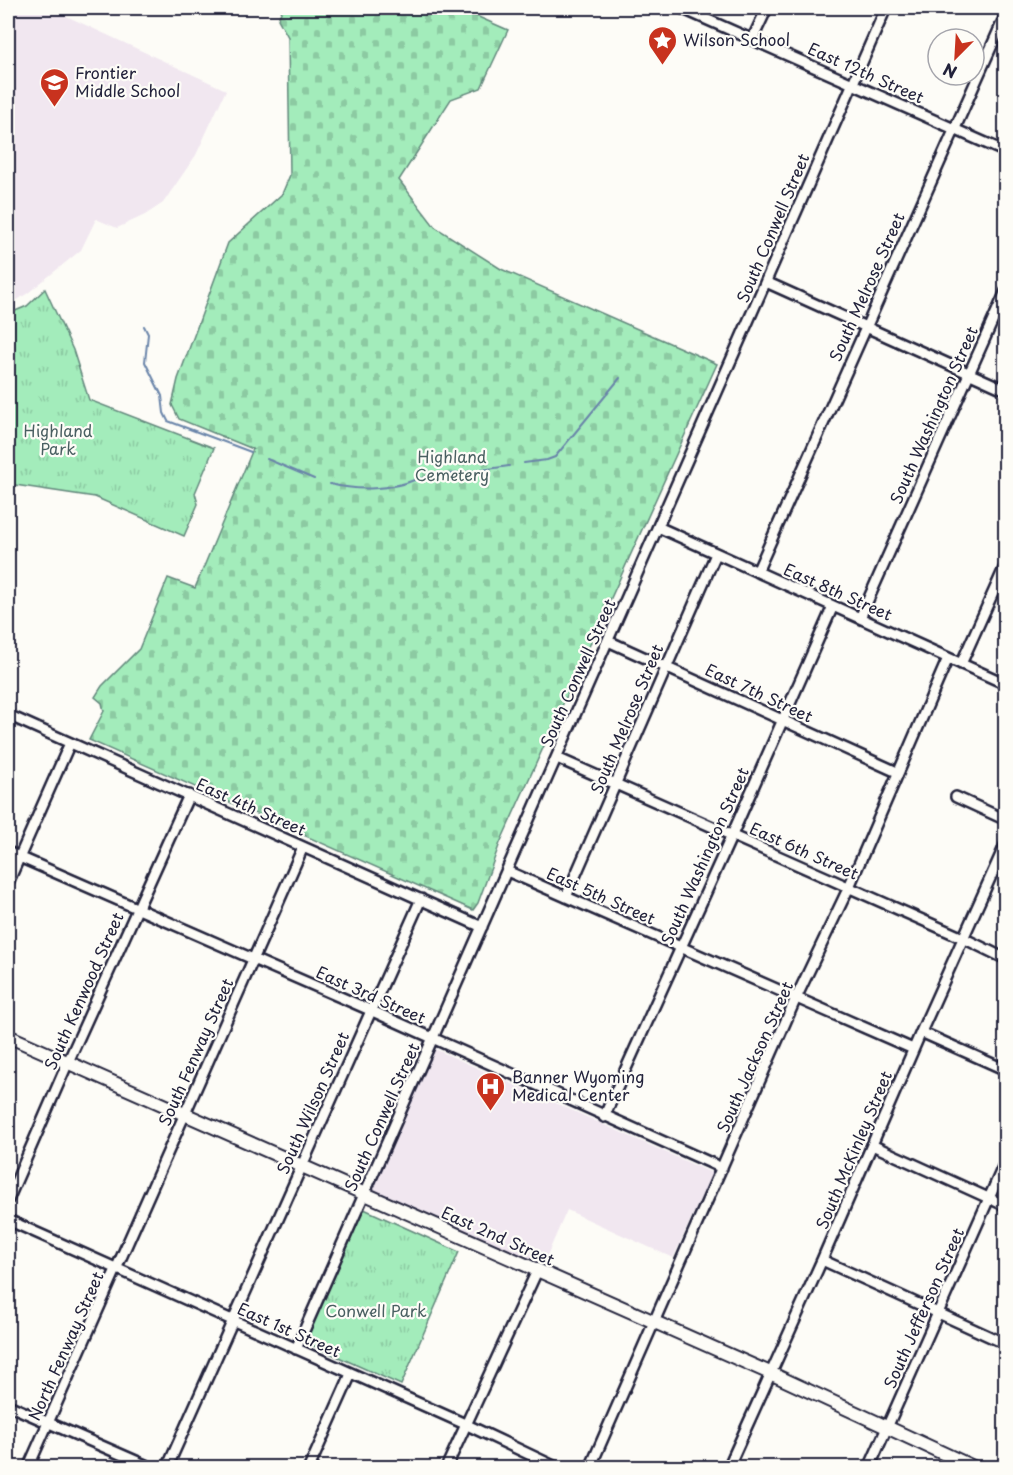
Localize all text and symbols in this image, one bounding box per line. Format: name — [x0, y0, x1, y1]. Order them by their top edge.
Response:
place icon: Wilson School — [646, 24, 678, 66]
place label: Wilson School — [683, 27, 790, 51]
north arrow — [926, 27, 986, 87]
street label: East 12th Street — [805, 36, 929, 109]
text: N — [939, 58, 960, 85]
place label: Frontier Middle School — [75, 60, 180, 102]
school or university icon: Frontier Middle School — [38, 66, 70, 108]
street label: South Conwell Street — [730, 149, 815, 306]
street label: South Melrose Street — [822, 208, 910, 365]
street label: South Washington Street — [883, 322, 983, 507]
park label: Highland Park — [23, 418, 93, 460]
park label: Highland Cemetery — [415, 444, 489, 486]
street label: East 8th Street — [780, 556, 897, 626]
street label: South Conwell Street — [534, 594, 621, 751]
street label: South Melrose Street — [584, 640, 669, 797]
street label: East 7th Street — [702, 657, 818, 728]
street label: South Washington Street — [654, 763, 754, 948]
street label: East 4th Street — [193, 771, 310, 841]
street label: East 6th Street — [746, 815, 863, 885]
street label: East 5th Street — [543, 860, 660, 930]
street label: South Kenwood Street — [38, 908, 129, 1073]
street label: East 3rd Street — [313, 959, 430, 1029]
street label: South Fenway Street — [152, 974, 239, 1129]
street label: South Jackson Street — [710, 977, 798, 1136]
street label: South Wilson Street — [270, 1027, 354, 1178]
street label: South Conwell Street — [338, 1038, 425, 1195]
place label: Banner Wyoming Medical Center — [512, 1064, 644, 1106]
street label: South McKinley Street — [809, 1066, 897, 1232]
hospital icon: Banner Wyoming Medical Center — [475, 1070, 507, 1112]
street label: East 2nd Street — [438, 1199, 559, 1271]
street label: South Jefferson Street — [877, 1223, 969, 1392]
street label: North Fenway Street — [21, 1267, 109, 1424]
street label: East 1st Street — [234, 1296, 345, 1363]
park label: Conwell Park — [325, 1298, 427, 1322]

